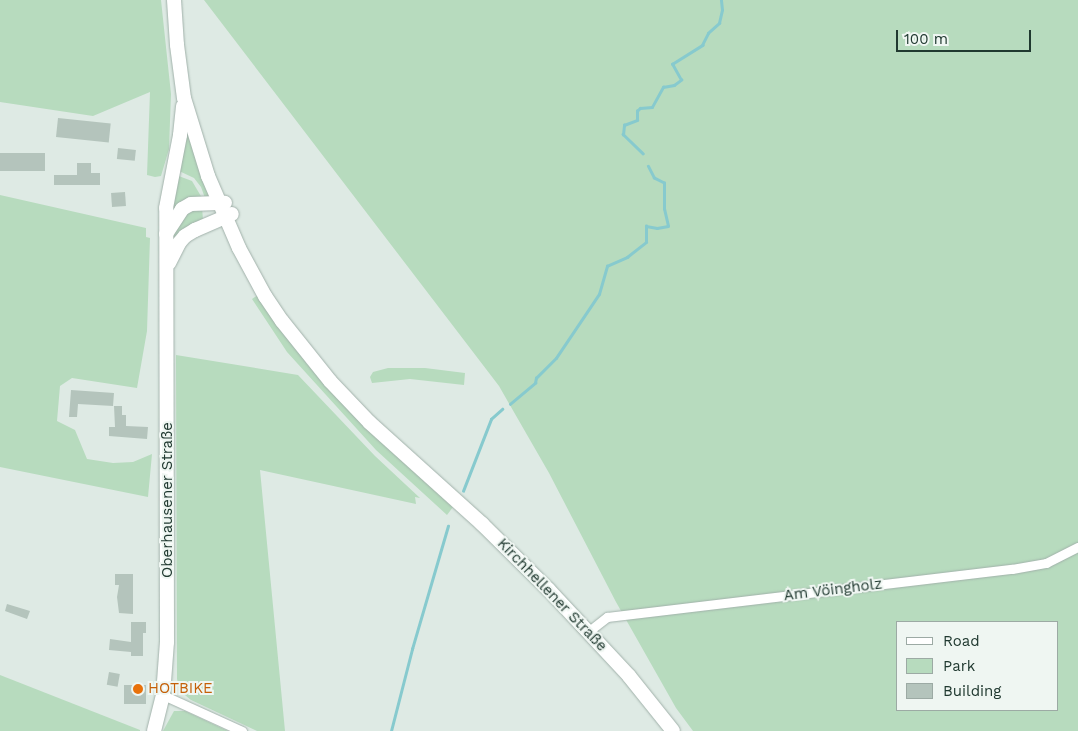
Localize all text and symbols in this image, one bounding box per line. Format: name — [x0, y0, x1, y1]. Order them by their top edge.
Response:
scale bar — [898, 20, 1033, 52]
text: 100 m — [904, 30, 948, 48]
street label: Oberhausener Straße — [159, 422, 177, 578]
street label: Kirchhellener Straße — [493, 535, 611, 655]
street label: Am Vöingholz — [783, 575, 883, 605]
legend — [896, 621, 1058, 711]
text: Road — [943, 632, 980, 650]
text: Park — [943, 657, 975, 675]
place label: HOTBIKE — [148, 680, 213, 698]
text: Building — [943, 682, 1001, 700]
marker: HOTBIKE — [132, 683, 144, 695]

